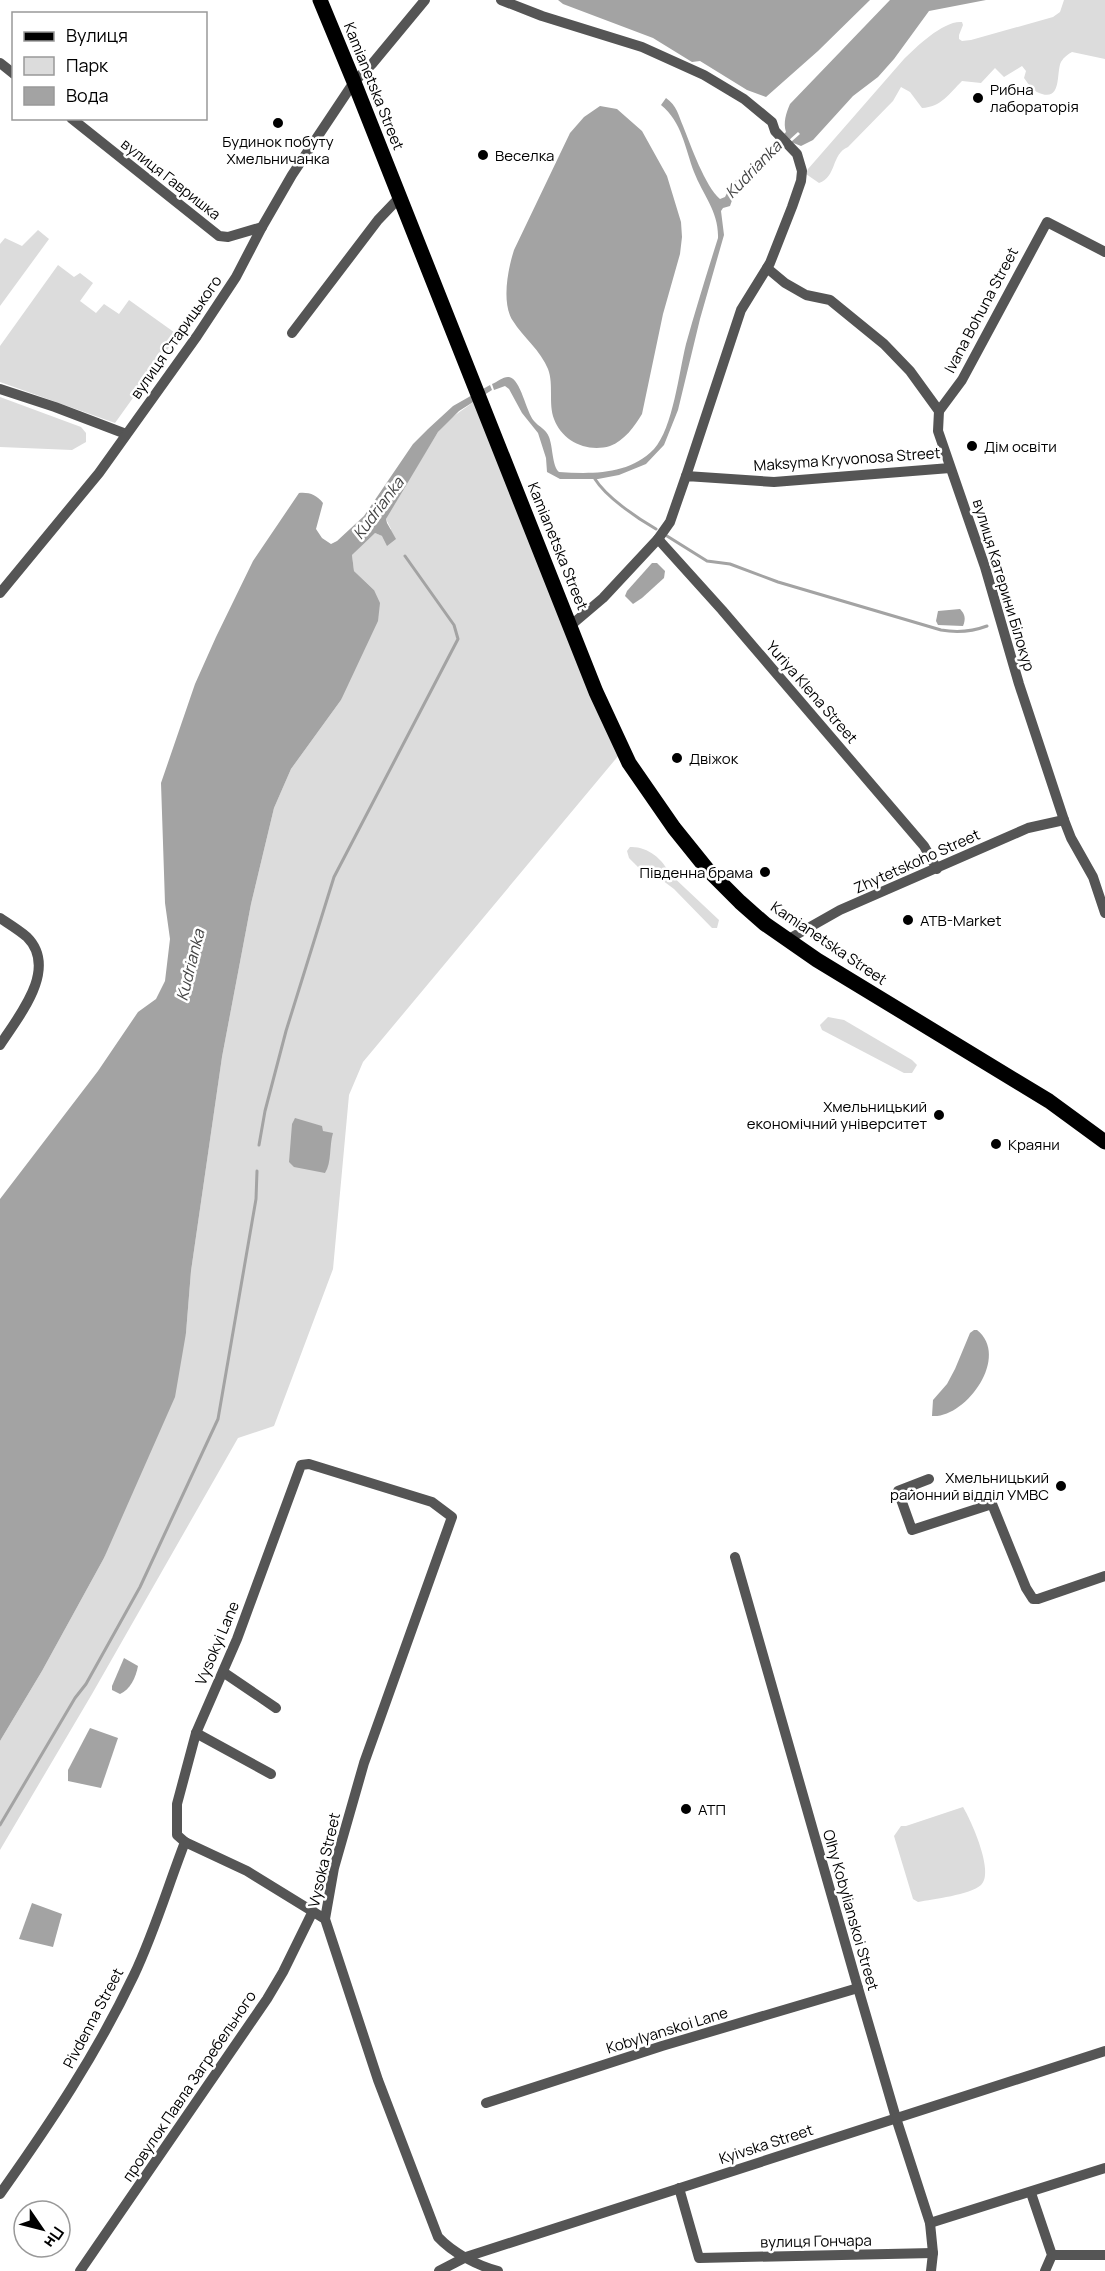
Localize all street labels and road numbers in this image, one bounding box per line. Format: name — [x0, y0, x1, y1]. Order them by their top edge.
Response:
street label: Kamianetska Street — [339, 19, 409, 153]
street label: вулиця Гавришка — [117, 133, 225, 225]
street label: Ivana Bohuna Street — [939, 244, 1023, 376]
street label: вулиця Старицького — [125, 271, 227, 403]
street label: Maksyma Kryvonosa Street — [753, 442, 941, 476]
street label: Kamianetska Street — [523, 479, 593, 613]
street label: вулиця Катерини Білокур — [968, 496, 1040, 674]
street label: Yuriya Klena Street — [762, 636, 862, 748]
street label: Zhytetskoho Street — [851, 824, 983, 898]
street label: Kamianetska Street — [767, 896, 891, 990]
street label: Vysokyi Lane — [190, 1598, 244, 1688]
street label: Vysoka Street — [303, 1811, 345, 1909]
street label: Olhy Kobylianskoi Street — [818, 1827, 884, 1993]
street label: Pivdenna Street — [58, 1964, 128, 2072]
street label: провулок Павла Загребельного — [117, 1986, 261, 2185]
street label: Kobylyanskoi Lane — [604, 2001, 731, 2058]
street label: Kyivska Street — [716, 2119, 816, 2169]
street label: вулиця Гончара — [760, 2230, 872, 2252]

